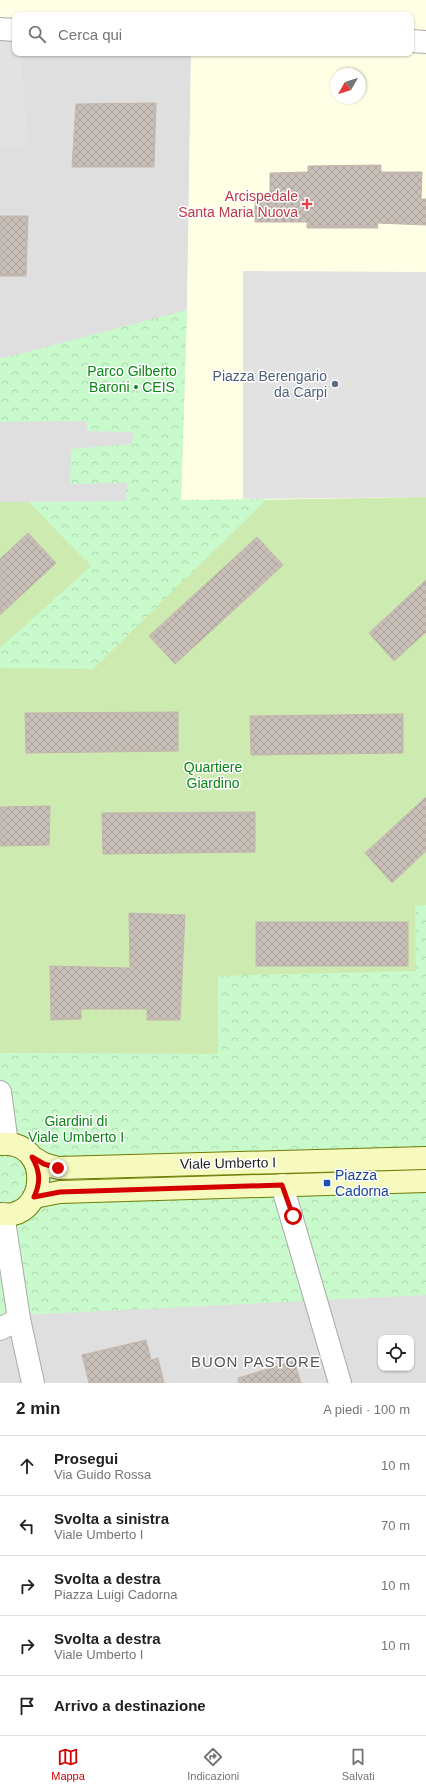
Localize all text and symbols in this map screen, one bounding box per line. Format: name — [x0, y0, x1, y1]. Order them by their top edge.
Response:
search box — [12, 12, 414, 56]
icon: search — [26, 23, 48, 45]
text: Cerca qui — [58, 26, 122, 43]
north arrow — [330, 68, 366, 104]
place label: Arcispedale Santa Maria Nuova — [178, 188, 298, 220]
marker: Arcispedale Santa Maria Nuova — [301, 198, 313, 210]
park label: Parco Gilberto Baroni • CEIS — [87, 363, 177, 395]
place label: Piazza Berengario da Carpi — [213, 368, 327, 400]
marker: Piazza Berengario da Carpi — [330, 379, 340, 389]
park label: Quartiere Giardino — [184, 759, 242, 791]
park label: Giardini di Viale Umberto I — [28, 1113, 124, 1145]
street label: Viale Umberto I — [180, 1154, 276, 1172]
route end — [49, 1159, 67, 1177]
place label: Piazza Cadorna — [335, 1167, 389, 1199]
marker: Piazza Cadorna — [322, 1178, 332, 1188]
route start — [284, 1207, 302, 1225]
map controls — [378, 1335, 414, 1371]
button: locate — [378, 1335, 414, 1371]
district label: BUON PASTORE — [191, 1353, 321, 1370]
text: 2 min — [16, 1399, 60, 1418]
text: A piedi · 100 m — [323, 1402, 410, 1417]
text: Prosegui — [54, 1450, 118, 1467]
icon: ahead — [16, 1455, 38, 1477]
text: 10 m — [381, 1458, 410, 1473]
text: Via Guido Rossa — [54, 1467, 151, 1482]
text: Svolta a sinistra — [54, 1510, 169, 1527]
icon: left — [16, 1515, 38, 1537]
text: 70 m — [381, 1518, 410, 1533]
text: Viale Umberto I — [54, 1527, 143, 1542]
text: Svolta a destra — [54, 1570, 161, 1587]
icon: right — [16, 1575, 38, 1597]
text: 10 m — [381, 1578, 410, 1593]
text: Piazza Luigi Cadorna — [54, 1587, 178, 1602]
text: Svolta a destra — [54, 1630, 161, 1647]
icon: right — [16, 1635, 38, 1657]
text: 10 m — [381, 1638, 410, 1653]
text: Viale Umberto I — [54, 1647, 143, 1662]
icon: arrive — [16, 1695, 38, 1717]
text: Arrivo a destinazione — [54, 1697, 206, 1714]
tab: Mappa — [51, 1746, 85, 1782]
tab: Indicazioni — [187, 1746, 239, 1782]
tab: Salvati — [342, 1746, 375, 1782]

